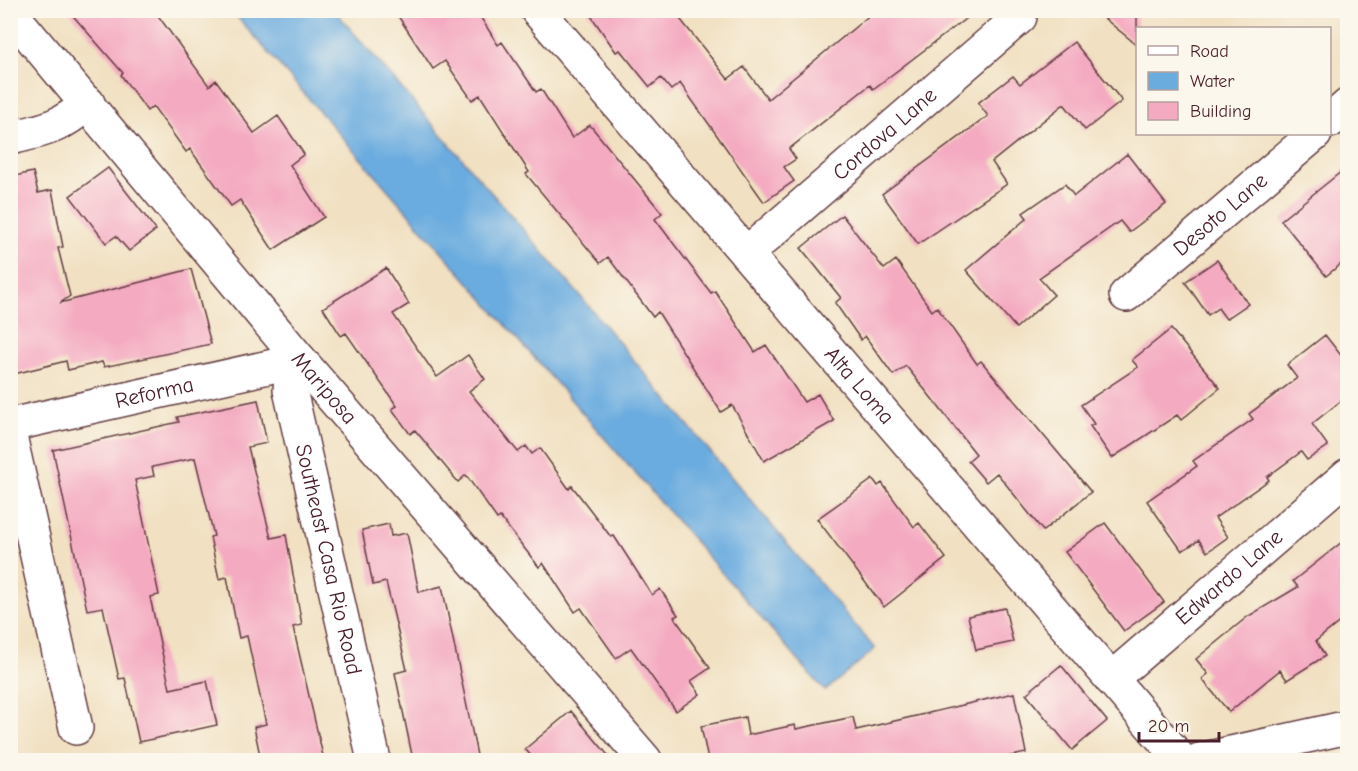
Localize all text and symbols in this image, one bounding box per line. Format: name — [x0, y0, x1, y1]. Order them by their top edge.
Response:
legend — [1136, 27, 1331, 135]
text: Road — [1190, 41, 1229, 62]
text: Water — [1190, 71, 1235, 92]
street label: Cordova Lane — [827, 82, 942, 186]
text: Building — [1190, 101, 1252, 122]
street label: Desoto Lane — [1168, 167, 1273, 262]
street label: Alta Loma — [819, 341, 900, 430]
street label: Mariposa — [286, 347, 362, 430]
street label: Reforma — [113, 371, 196, 414]
street label: Southeast Casa Rio Road — [290, 442, 367, 677]
street label: Edwardo Lane — [1170, 524, 1288, 630]
scale bar — [1139, 705, 1218, 743]
text: 20 m — [1148, 716, 1189, 737]

